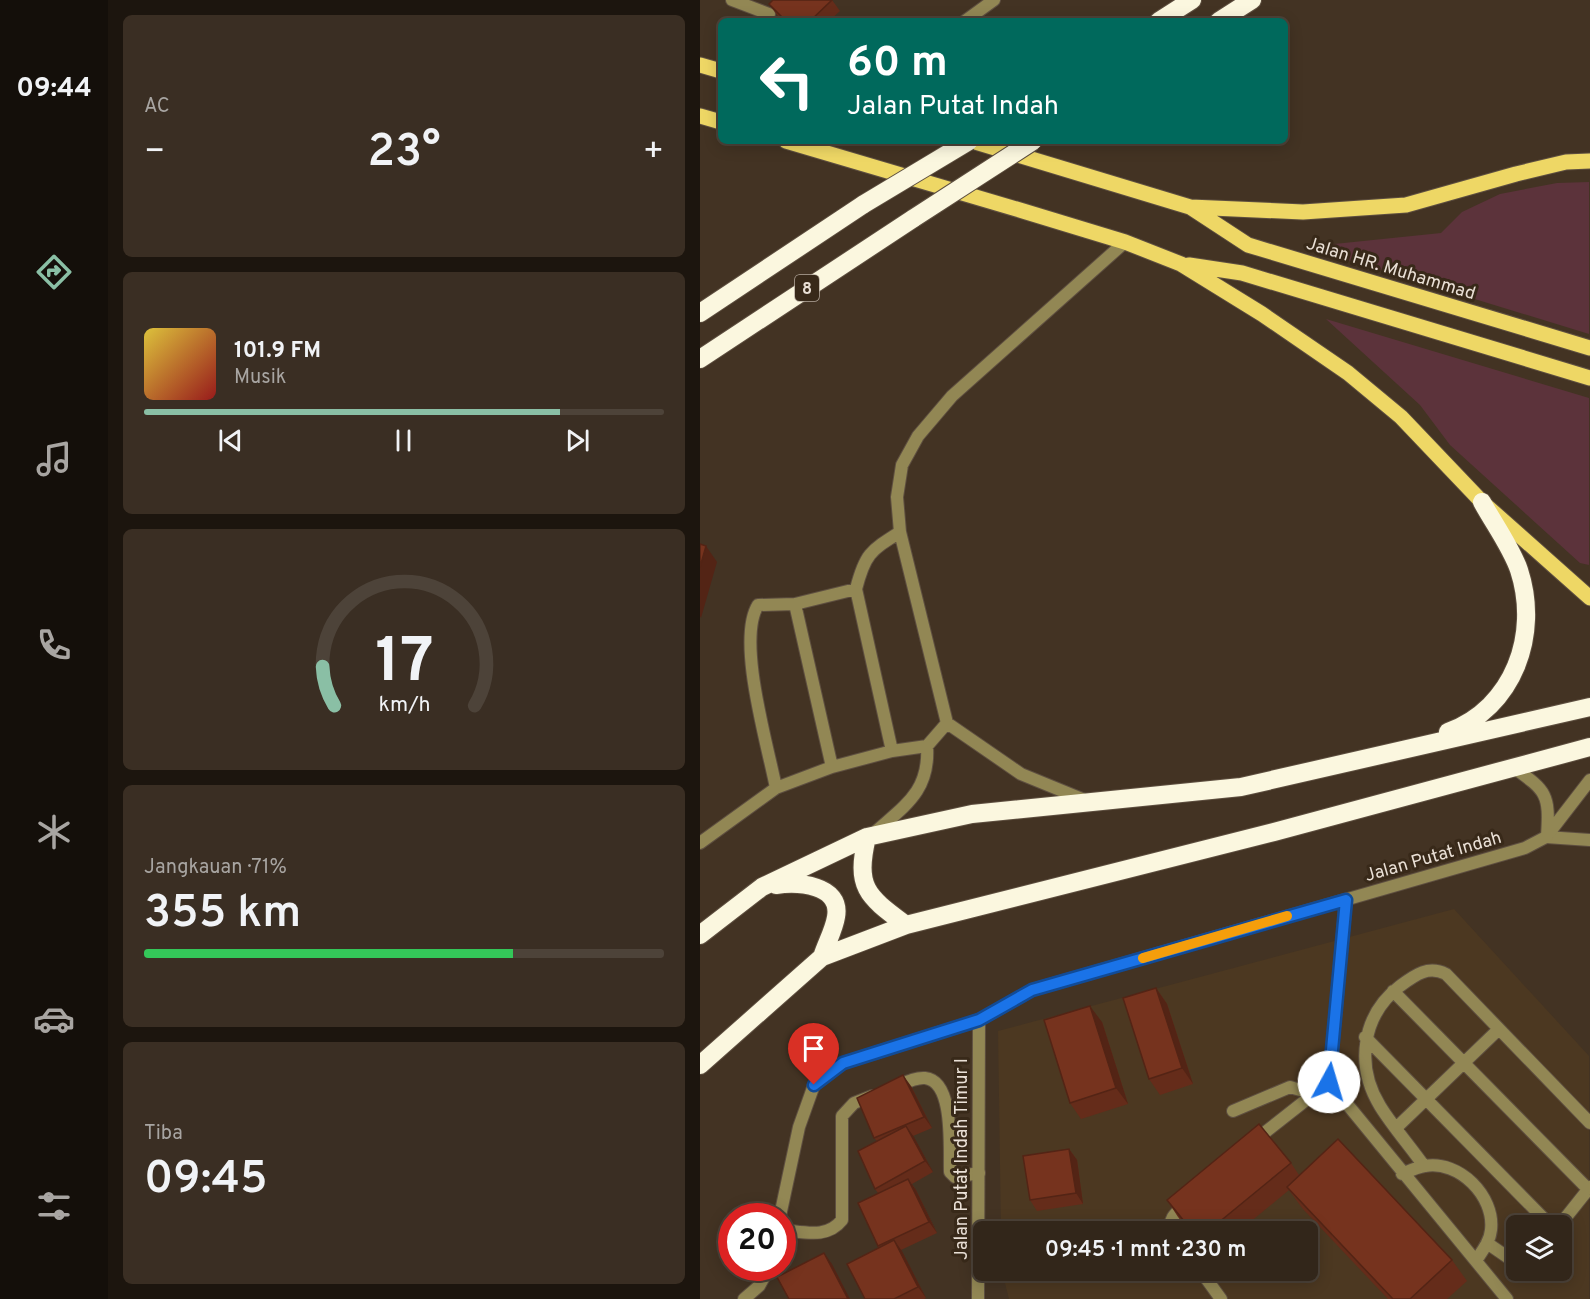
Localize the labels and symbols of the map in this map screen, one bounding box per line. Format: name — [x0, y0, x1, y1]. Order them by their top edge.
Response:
street label: Jalan HR. Muhammad — [1303, 233, 1478, 306]
road number: 8 — [795, 275, 819, 301]
street label: Jalan Putat Indah — [1362, 827, 1505, 888]
pin — [788, 1023, 839, 1085]
position arrow — [1297, 1050, 1361, 1114]
street label: Jalan Putat Indah Timur I — [951, 1058, 974, 1260]
speed limit sign: 20 — [718, 1203, 796, 1281]

